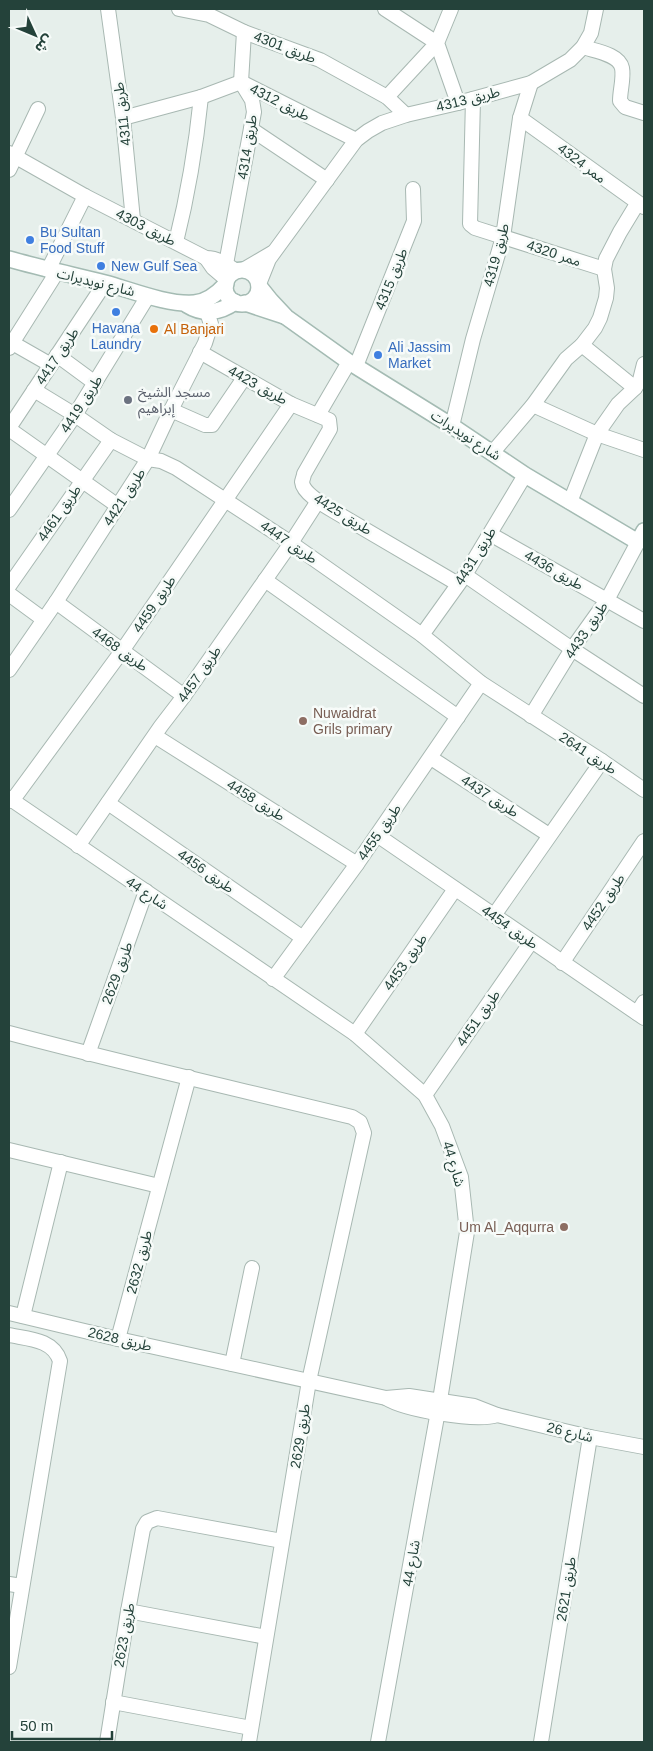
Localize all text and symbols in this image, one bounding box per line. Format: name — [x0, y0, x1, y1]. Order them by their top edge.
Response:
north arrow — [10, 10, 60, 60]
street label: طريق 4301 — [251, 28, 318, 68]
text: ش — [32, 32, 57, 56]
street label: طريق 4312 — [246, 80, 313, 126]
street label: طريق 4311 — [110, 81, 136, 147]
street label: طريق 4313 — [434, 83, 502, 117]
street label: طريق 4314 — [234, 114, 262, 181]
street label: ممر 4324 — [554, 140, 609, 187]
street label: طريق 4303 — [112, 205, 179, 251]
street label: طريق 4319 — [480, 221, 514, 289]
place label: Bu Sultan Food Stuff — [40, 224, 104, 256]
marker: Bu Sultan Food Stuff — [24, 234, 36, 246]
street label: ممر 4320 — [525, 237, 583, 270]
street label: طريق 4315 — [371, 246, 412, 313]
place label: New Gulf Sea — [111, 258, 198, 274]
marker: New Gulf Sea — [95, 260, 107, 272]
street label: شارع نويديرات — [55, 265, 137, 302]
marker: Havana Laundry — [110, 306, 122, 318]
place label: Havana Laundry — [91, 320, 141, 352]
place label: Al Banjari — [164, 321, 224, 337]
marker: Al Banjari — [148, 323, 160, 335]
street label: طريق 4417 — [32, 325, 84, 389]
place label: Ali Jassim Market — [388, 339, 451, 371]
marker: Ali Jassim Market — [372, 349, 384, 361]
street label: طريق 4423 — [225, 362, 290, 410]
street label: طريق 4419 — [57, 372, 107, 437]
place label: مسجد الشيخ إبراهيم — [138, 384, 211, 419]
marker: مسجد الشيخ إبراهيم — [122, 394, 134, 406]
street label: شارع نويديرات — [427, 407, 504, 466]
street label: طريق 4421 — [100, 465, 150, 530]
street label: طريق 4461 — [34, 482, 86, 545]
street label: طريق 4425 — [310, 490, 375, 540]
street label: طريق 4447 — [256, 517, 320, 569]
street label: طريق 4431 — [451, 524, 501, 589]
street label: طريق 4436 — [521, 547, 586, 595]
street label: طريق 4459 — [129, 573, 181, 637]
street label: طريق 4433 — [561, 599, 613, 663]
street label: طريق 4468 — [88, 623, 151, 676]
street label: طريق 4457 — [174, 643, 226, 706]
place label: Nuwaidrat Grils primary — [313, 705, 392, 737]
marker: Nuwaidrat Grils primary — [297, 715, 309, 727]
street label: طريق 2641 — [555, 729, 620, 779]
street label: طريق 4437 — [457, 772, 522, 822]
street label: طريق 4458 — [223, 776, 288, 826]
street label: طريق 4455 — [354, 801, 406, 864]
street label: طريق 4456 — [174, 846, 237, 898]
street label: طريق 4452 — [578, 871, 630, 935]
street label: شارع 44 — [121, 873, 171, 915]
street label: طريق 4454 — [478, 902, 541, 954]
street label: طريق 4453 — [380, 931, 432, 994]
street label: طريق 2629 — [98, 940, 138, 1007]
street label: طريق 4451 — [453, 987, 505, 1050]
street label: شارع 44 — [437, 1139, 468, 1190]
place label: Um Al_Aqqurra — [459, 1219, 554, 1235]
marker: Um Al_Aqqurra — [558, 1221, 570, 1233]
street label: طريق 2632 — [123, 1228, 157, 1296]
street label: طريق 2628 — [86, 1324, 154, 1356]
street label: طريق 2629 — [287, 1403, 315, 1470]
street label: شارع 26 — [545, 1419, 595, 1448]
street label: شارع 44 — [399, 1539, 426, 1588]
street label: طريق 2621 — [553, 1556, 581, 1623]
street label: طريق 2623 — [110, 1602, 140, 1669]
scale bar — [12, 1708, 112, 1740]
text: 50 m — [20, 1717, 53, 1734]

